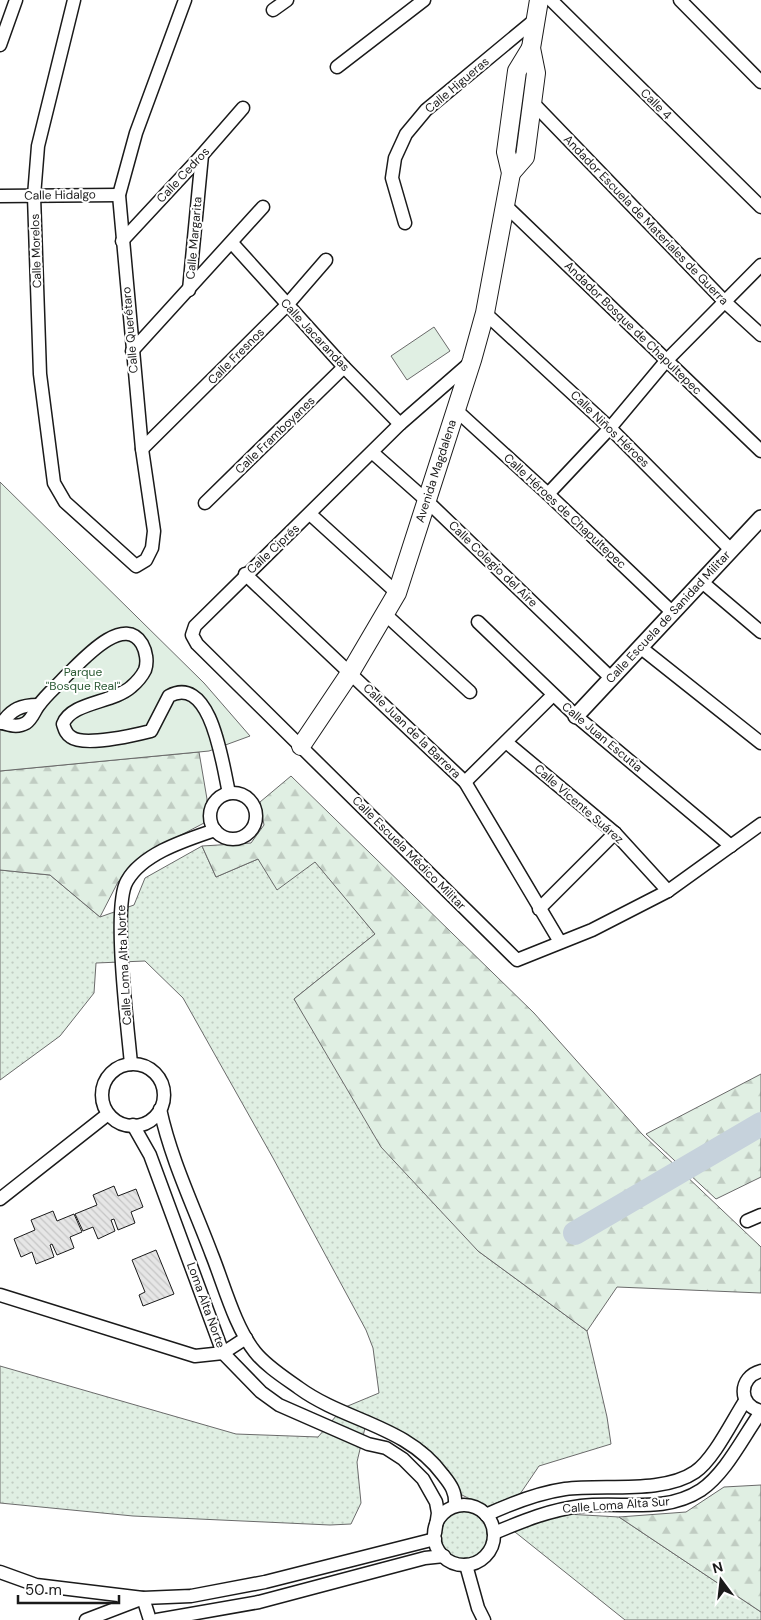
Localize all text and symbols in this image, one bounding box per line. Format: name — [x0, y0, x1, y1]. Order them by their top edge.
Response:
street label: Calle Higueras — [422, 54, 492, 116]
street label: Calle 4 — [637, 85, 675, 123]
street label: Andador Escuela de Materiales de Guerra — [560, 132, 732, 308]
street label: Calle Cedros — [153, 144, 213, 206]
street label: Calle Hidalgo — [24, 186, 96, 204]
street label: Calle Margarita — [182, 196, 206, 280]
street label: Calle Morelos — [27, 213, 45, 289]
street label: Andador Bosque de Chapultepec — [561, 258, 705, 398]
street label: Calle Querétaro — [118, 286, 142, 374]
street label: Calle Jacarandas — [277, 295, 353, 375]
street label: Calle Fresnos — [204, 324, 268, 388]
street label: Calle Niños Héroes — [567, 387, 653, 471]
street label: Calle Framboyanes — [232, 393, 318, 477]
street label: Avenida Magdalena — [412, 418, 460, 524]
street label: Calle Héroes de Chapultepec — [500, 450, 630, 572]
street label: Calle Colegio del Aire — [445, 517, 541, 611]
street label: Calle Ciprés — [243, 520, 303, 578]
street label: Calle Escuela de Sanidad Militar — [602, 547, 734, 687]
park label: Parque "Bosque Real" — [46, 664, 121, 694]
street label: Calle Juan de la Barrera — [360, 680, 464, 782]
street label: Calle Juan Escutia — [558, 699, 646, 775]
street label: Calle Vicente Suárez — [531, 761, 627, 847]
street label: Calle Escuela Médico Militar — [349, 793, 470, 914]
street label: Calle Loma Alta Norte — [113, 904, 135, 1026]
street label: Loma Alta Norte — [183, 1260, 229, 1350]
street label: Calle Loma Alta Sur — [562, 1493, 671, 1517]
north arrow — [696, 1555, 746, 1605]
text: N — [710, 1557, 725, 1577]
scale bar — [18, 1572, 119, 1604]
text: 50 m — [25, 1580, 62, 1600]

